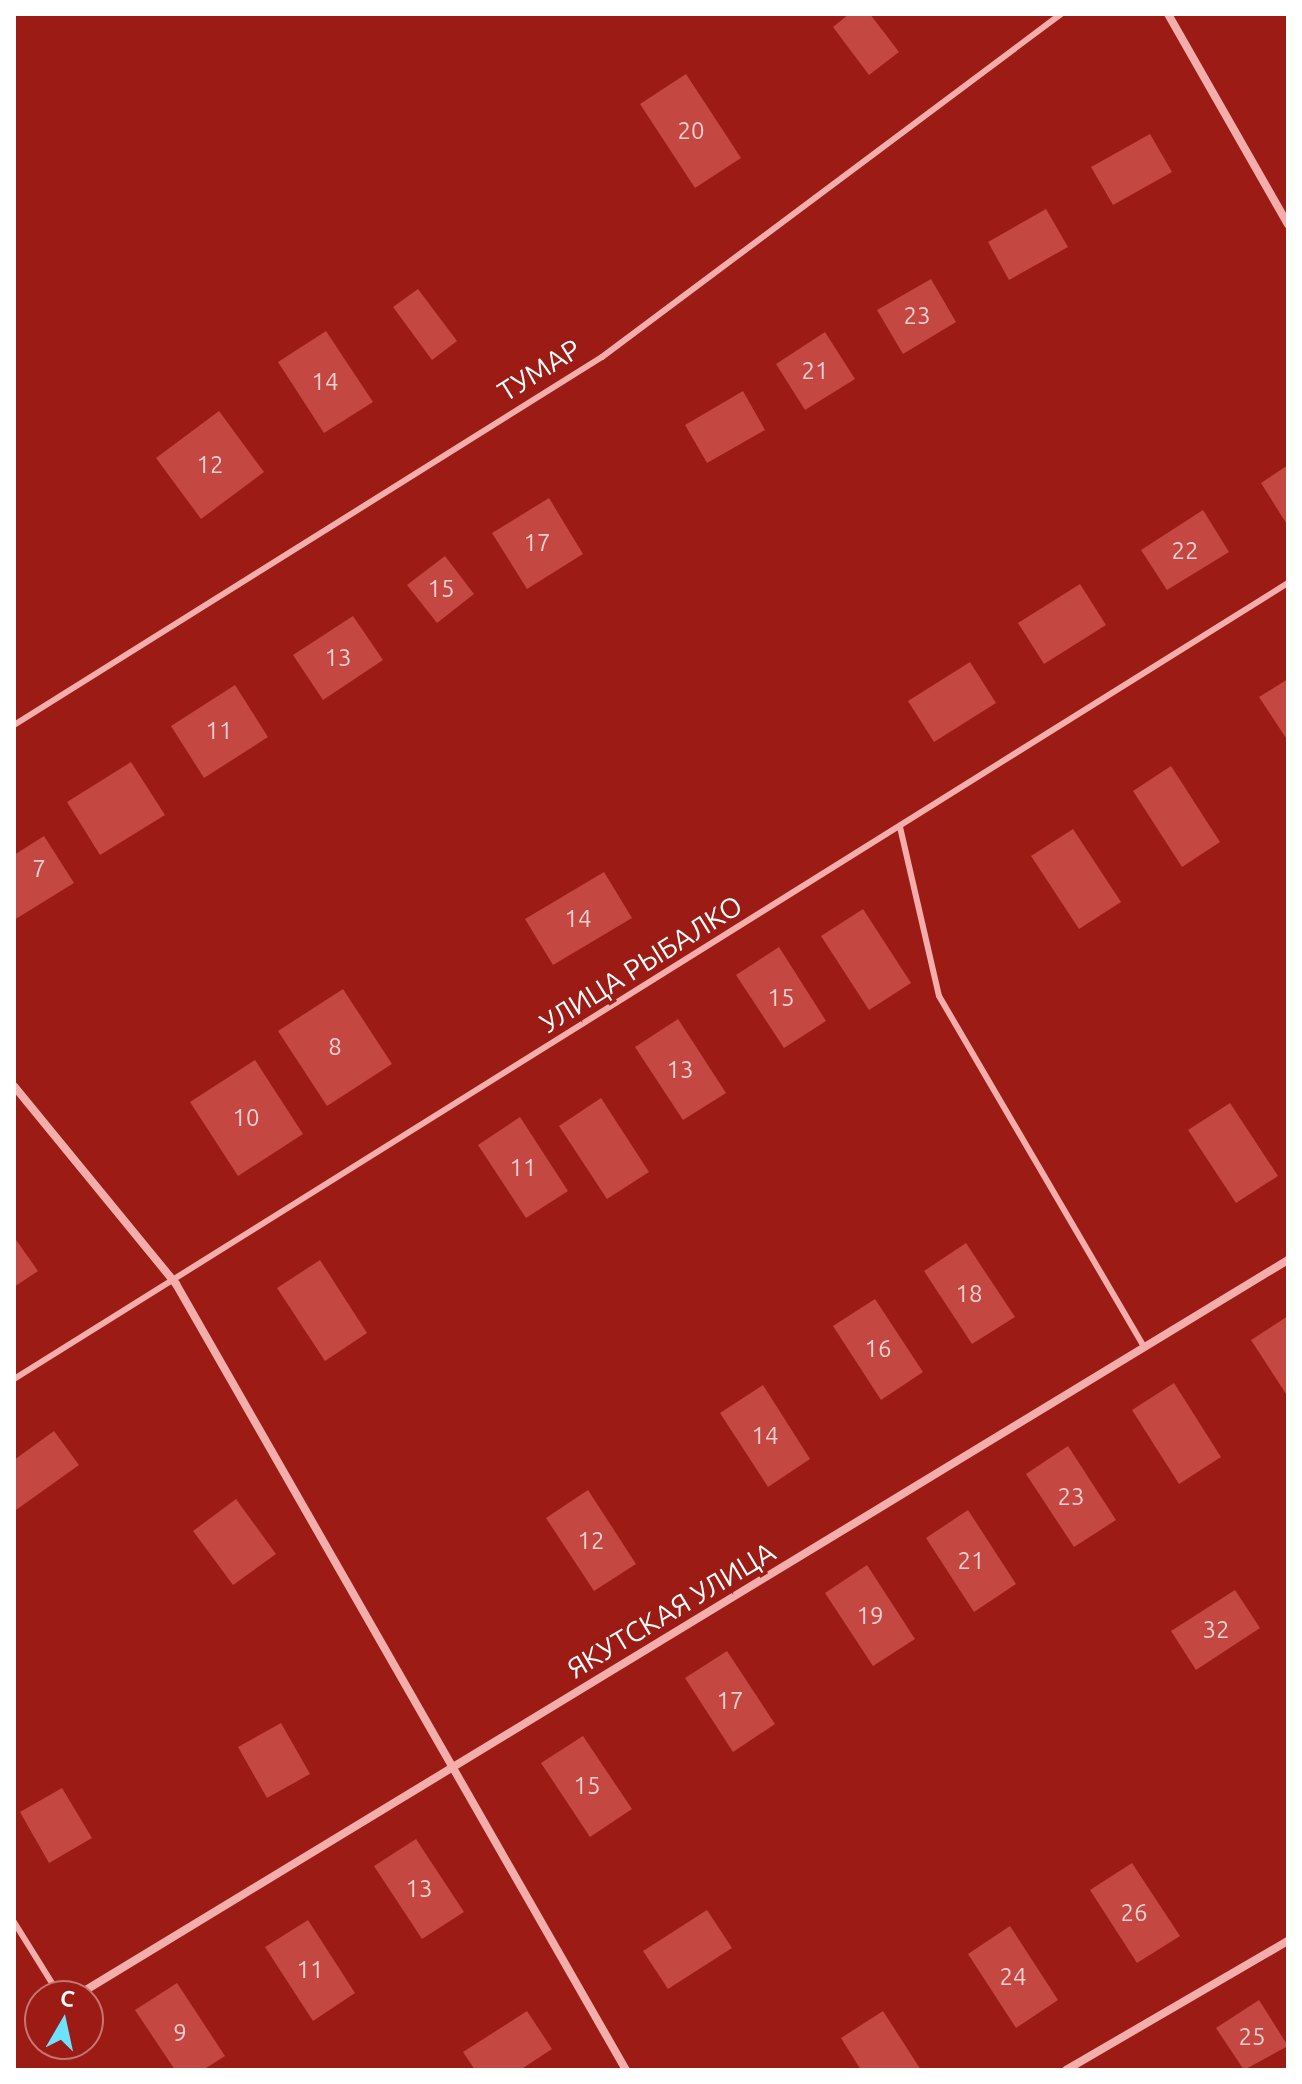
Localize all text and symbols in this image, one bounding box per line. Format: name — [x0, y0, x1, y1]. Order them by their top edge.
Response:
house number: 20 — [677, 117, 705, 145]
house number: 23 — [903, 302, 931, 330]
street label: ТУМАР — [491, 332, 587, 408]
house number: 21 — [801, 357, 829, 385]
house number: 14 — [311, 368, 339, 396]
house number: 12 — [196, 451, 224, 479]
house number: 17 — [523, 529, 551, 557]
house number: 22 — [1171, 537, 1199, 565]
house number: 15 — [427, 575, 455, 603]
house number: 13 — [324, 644, 352, 672]
house number: 11 — [205, 717, 233, 745]
house number: 7 — [32, 855, 46, 883]
street label: УЛИЦА РЫБАЛКО — [534, 888, 748, 1040]
house number: 14 — [564, 905, 592, 933]
house number: 15 — [767, 984, 795, 1012]
house number: 8 — [328, 1033, 342, 1061]
house number: 13 — [666, 1056, 694, 1084]
house number: 10 — [232, 1104, 260, 1132]
house number: 11 — [509, 1154, 537, 1182]
house number: 18 — [955, 1280, 983, 1308]
house number: 16 — [864, 1335, 892, 1363]
house number: 14 — [751, 1422, 779, 1450]
house number: 23 — [1057, 1483, 1085, 1511]
house number: 12 — [577, 1527, 605, 1555]
street label: ЯКУТСКАЯ УЛИЦА — [561, 1535, 781, 1685]
house number: 21 — [957, 1547, 985, 1575]
house number: 19 — [856, 1602, 884, 1630]
house number: 32 — [1202, 1616, 1230, 1644]
house number: 17 — [716, 1687, 744, 1715]
house number: 15 — [573, 1772, 601, 1800]
house number: 13 — [405, 1875, 433, 1903]
house number: 26 — [1120, 1899, 1148, 1927]
house number: 11 — [296, 1956, 324, 1984]
house number: 24 — [999, 1963, 1027, 1991]
north arrow — [24, 1980, 104, 2060]
text: С — [59, 1984, 76, 2011]
house number: 9 — [173, 2019, 187, 2047]
house number: 25 — [1238, 2023, 1266, 2051]

